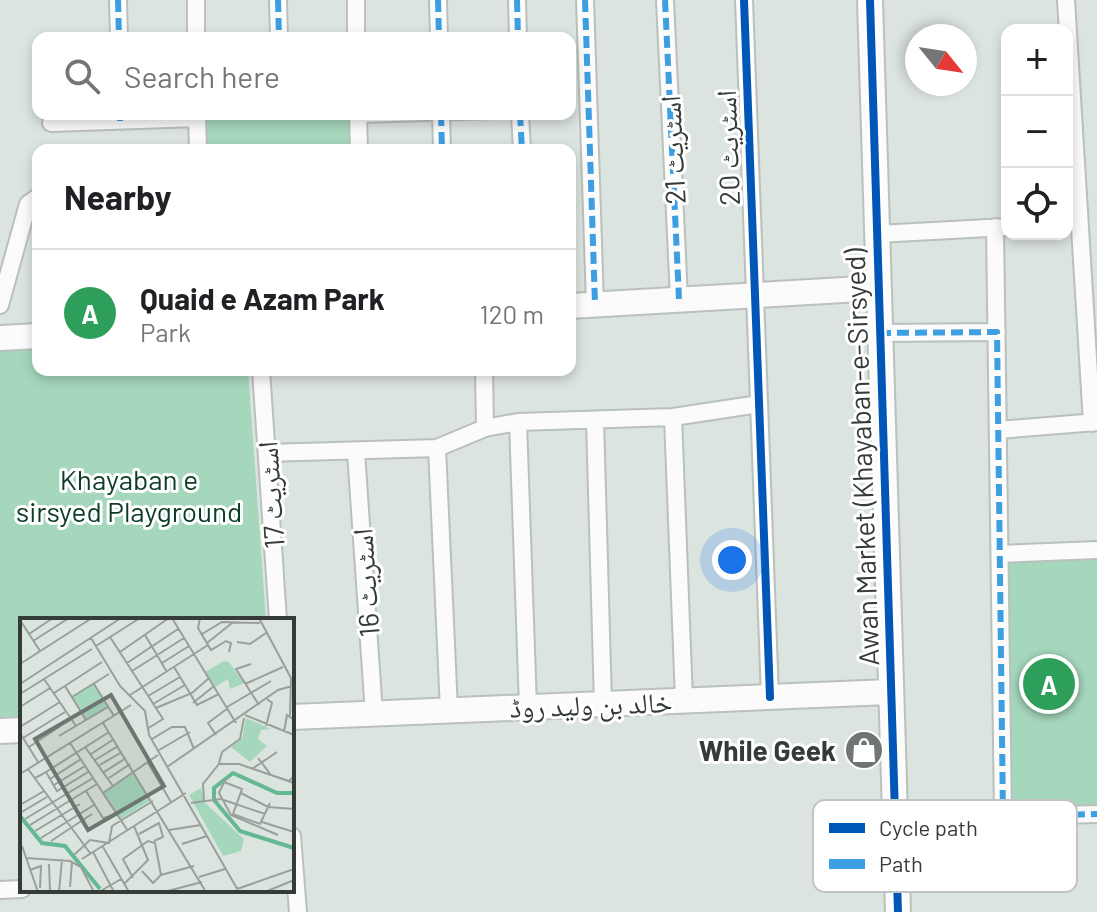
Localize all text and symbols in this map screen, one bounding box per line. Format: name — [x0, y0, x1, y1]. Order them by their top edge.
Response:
north arrow — [905, 24, 977, 96]
map controls — [1001, 24, 1073, 240]
button: + — [1001, 24, 1073, 96]
search box — [32, 32, 576, 120]
icon: search — [60, 54, 104, 98]
text: Search here — [124, 58, 280, 94]
street label: اسٹریٹ 20 — [708, 90, 746, 206]
street label: اسٹریٹ 21 — [652, 95, 692, 205]
button: − — [1001, 96, 1073, 168]
button: locate — [1001, 168, 1073, 240]
text: Nearby — [64, 176, 172, 217]
street label: Awan Market (Khayaban-e-Sirsyed) — [837, 247, 885, 666]
text: Quaid e Azam Park — [140, 280, 385, 316]
text: A — [81, 298, 99, 329]
text: 120 m — [480, 298, 544, 329]
text: Park — [140, 316, 191, 347]
street label: اسٹریٹ 17 — [249, 440, 291, 550]
park label: Khayaban e sirsyed Playground — [16, 462, 242, 528]
street label: اسٹریٹ 16 — [344, 528, 386, 638]
your location — [712, 540, 752, 580]
inset map — [20, 618, 294, 892]
pin: A — [1023, 654, 1075, 714]
street label: خالد بن ولید روڈ — [509, 684, 673, 726]
shop icon: While Geek — [843, 729, 885, 771]
place label: While Geek — [699, 733, 836, 767]
legend — [813, 800, 1077, 892]
text: Cycle path — [879, 814, 978, 840]
text: Path — [879, 850, 923, 876]

